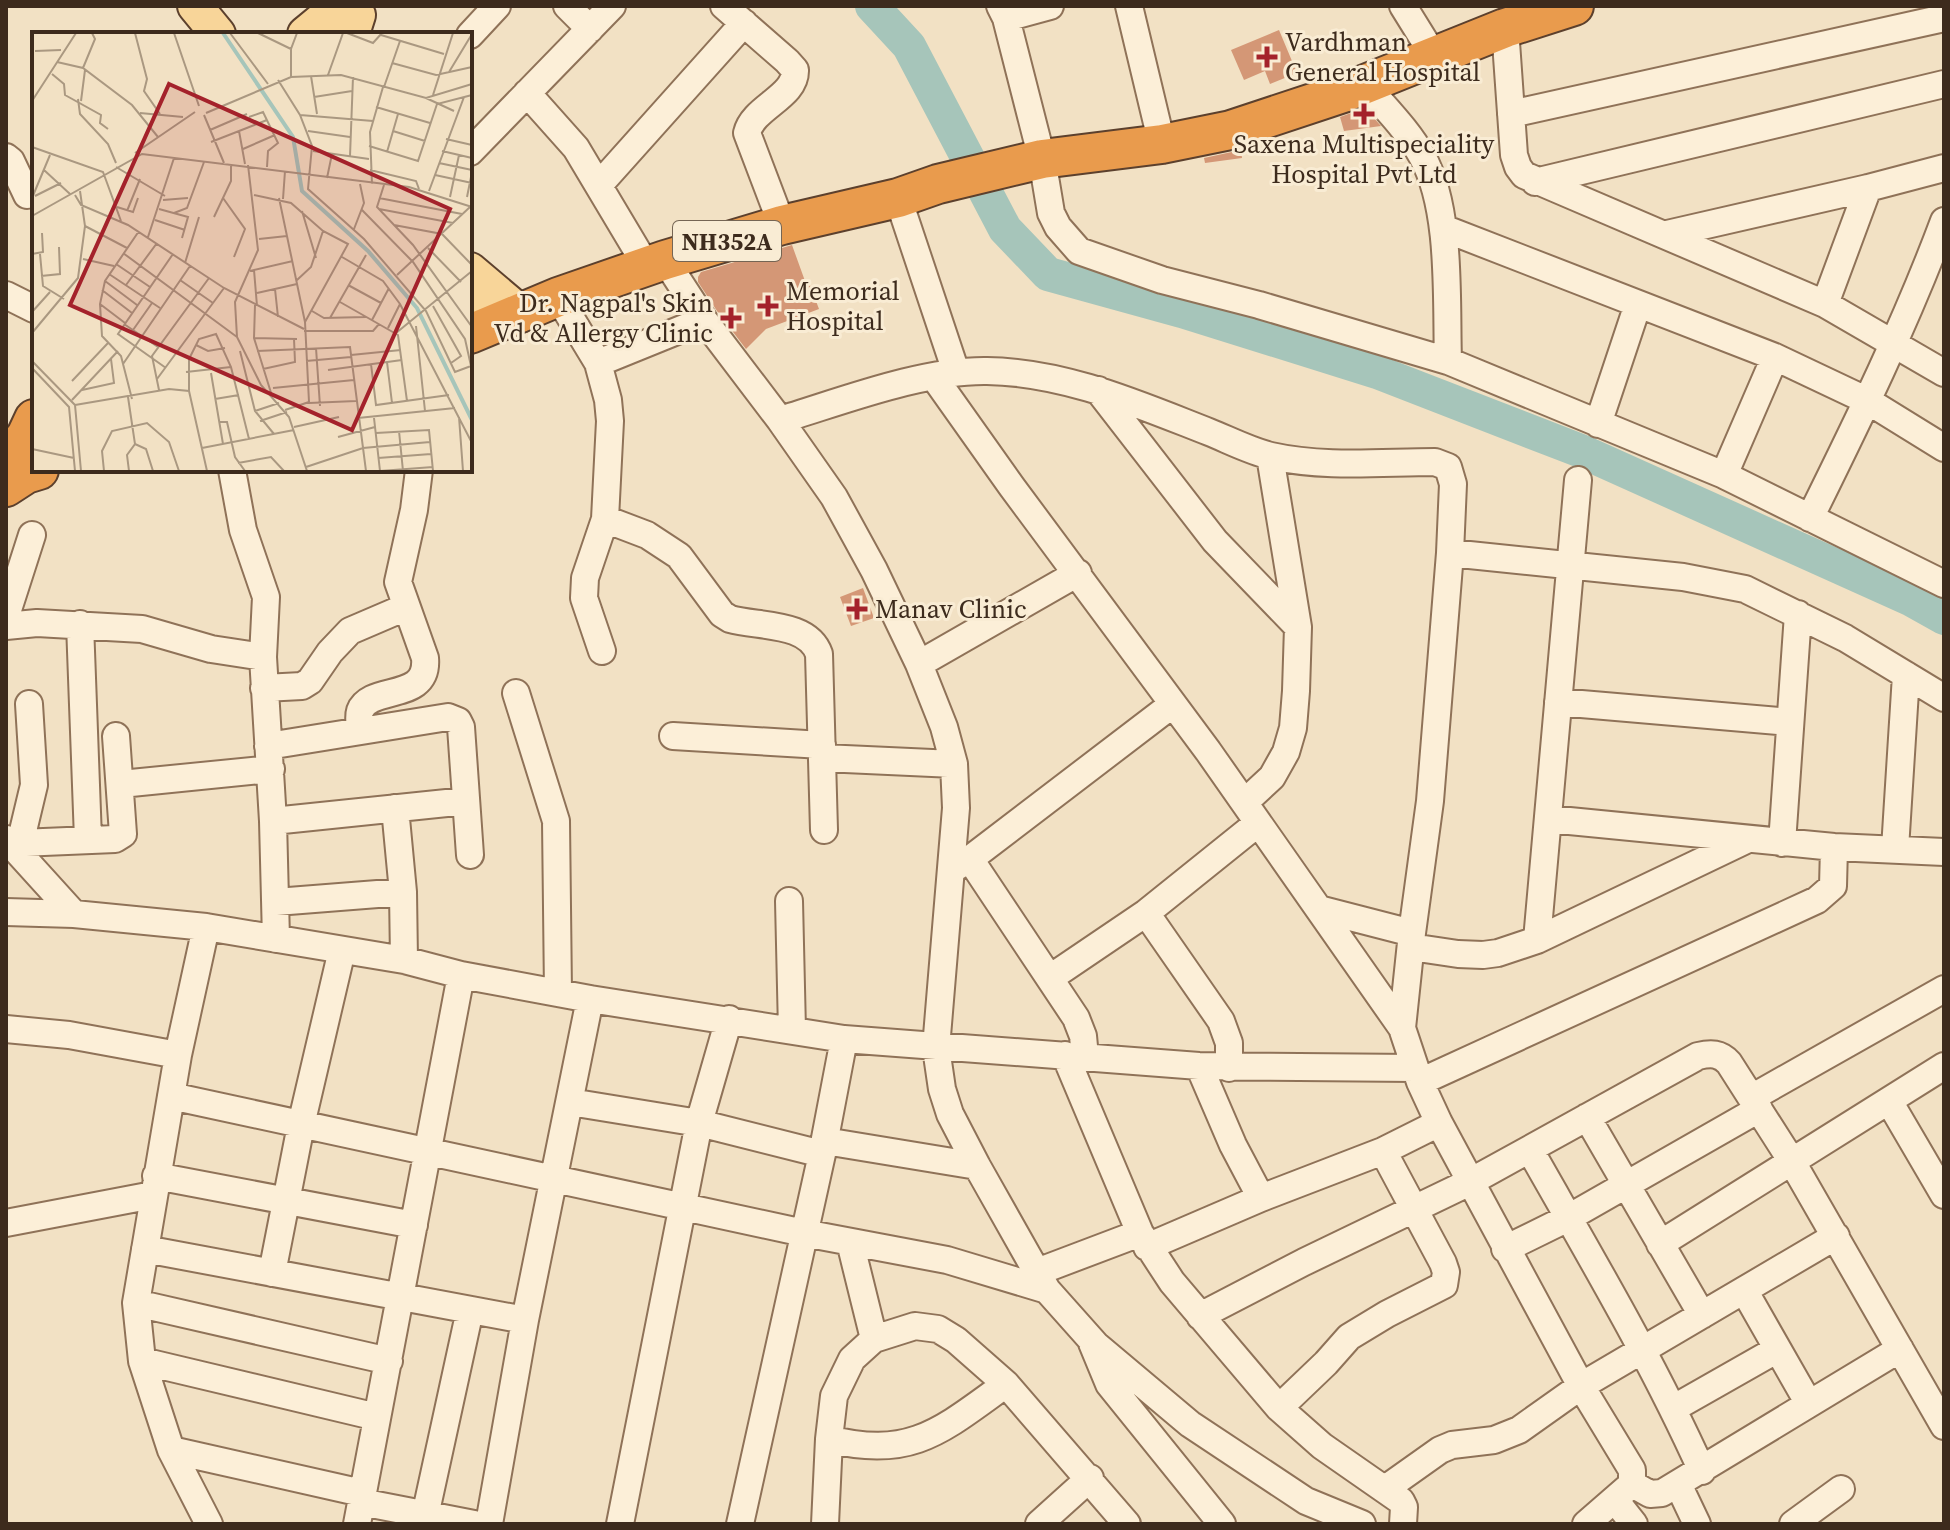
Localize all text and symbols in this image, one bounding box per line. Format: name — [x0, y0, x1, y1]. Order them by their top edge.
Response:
place label: Vardhman General Hospital — [1285, 24, 1481, 90]
inset map — [32, 32, 472, 472]
marker: Vardhman General Hospital — [1256, 46, 1278, 68]
marker: Saxena Multispeciality Hospital Pvt Ltd — [1353, 103, 1375, 125]
place label: Saxena Multispeciality Hospital Pvt Ltd — [1234, 126, 1495, 192]
road number: NH352A — [673, 221, 781, 261]
place label: Memorial Hospital — [786, 273, 900, 339]
place label: Dr. Nagpal's Skin Vd & Allergy Clinic — [494, 285, 713, 351]
marker: Memorial Hospital — [757, 295, 779, 317]
marker: Dr. Nagpal's Skin Vd & Allergy Clinic — [720, 307, 742, 329]
place label: Manav Clinic — [875, 591, 1027, 627]
marker: Manav Clinic — [846, 598, 868, 620]

